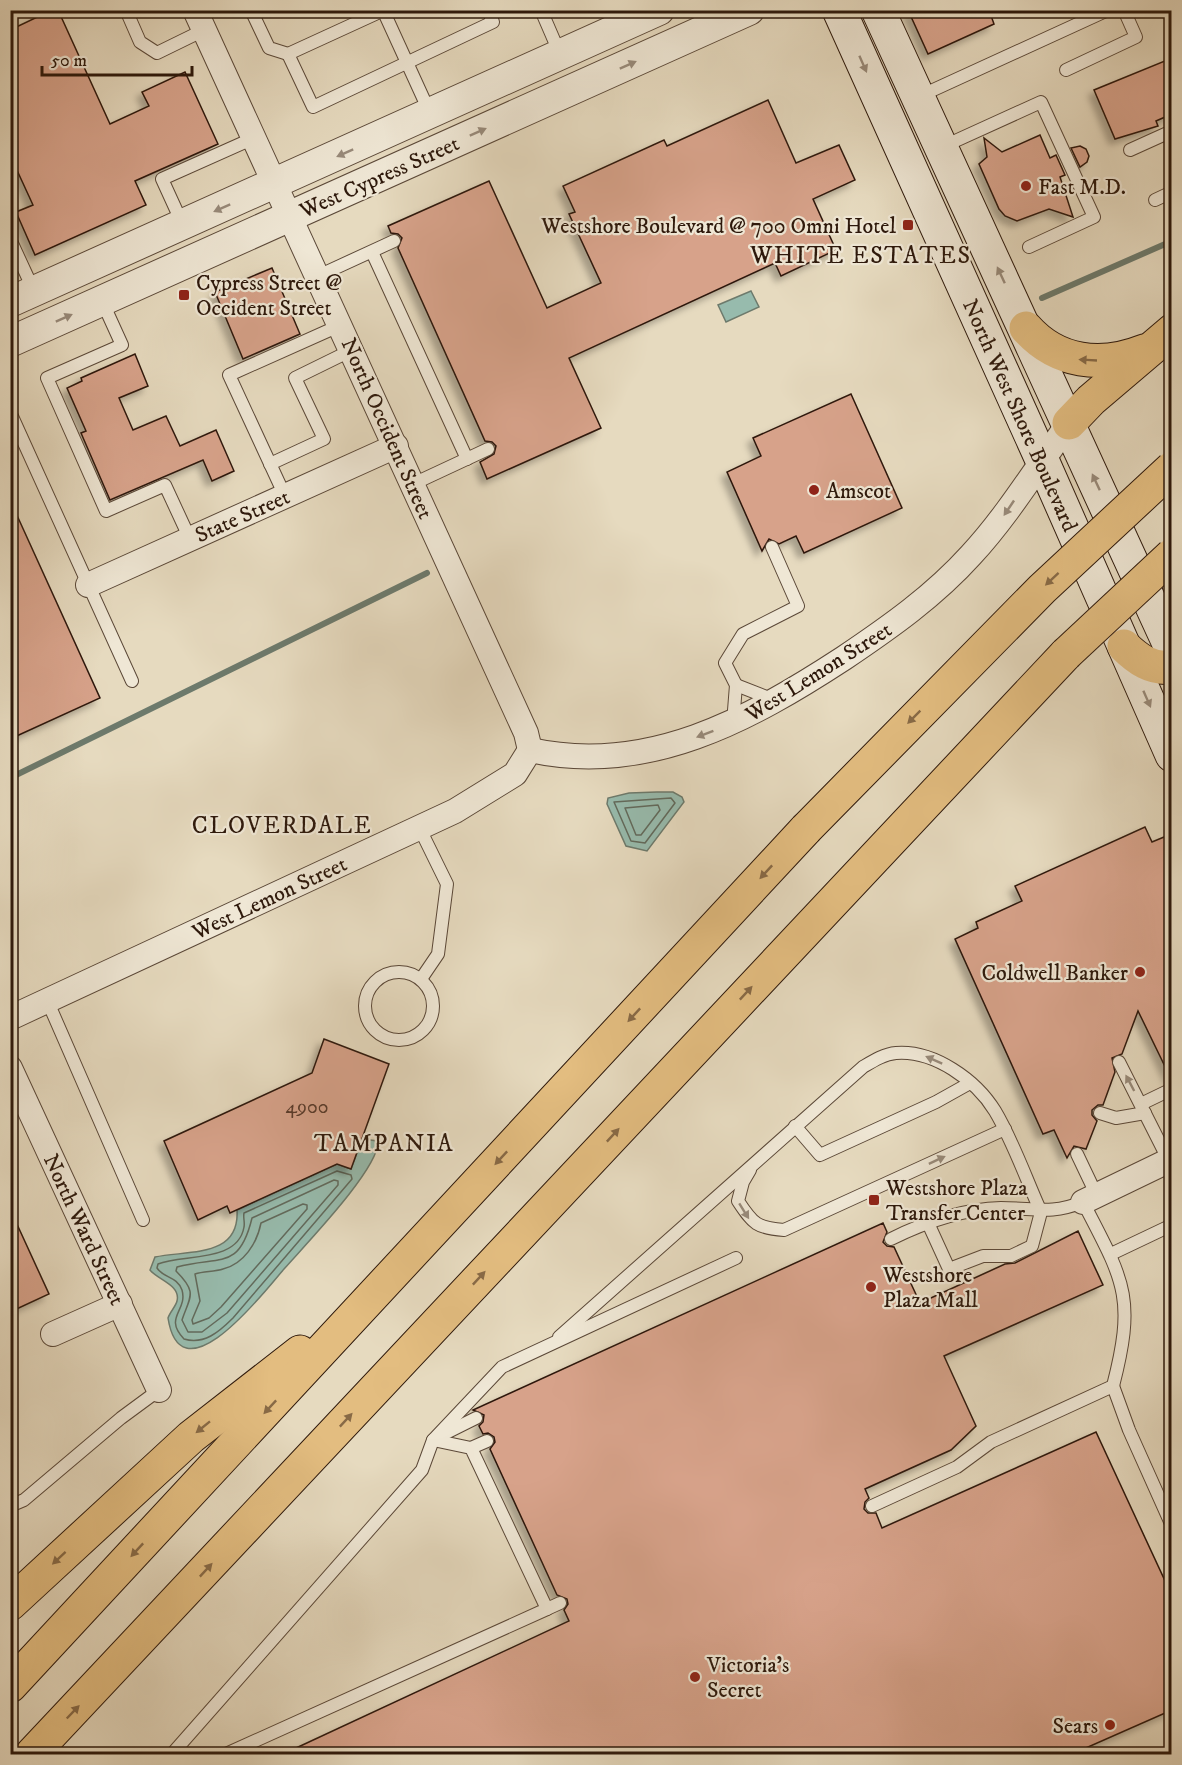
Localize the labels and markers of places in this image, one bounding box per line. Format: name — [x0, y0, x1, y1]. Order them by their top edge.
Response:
place label: Fast M.D. — [1038, 174, 1126, 201]
marker: Fast M.D. — [1019, 179, 1033, 193]
place label: Westshore Boulevard @ 700 Omni Hotel — [540, 213, 896, 240]
marker: Westshore Boulevard @ 700 Omni Hotel — [901, 218, 915, 232]
place label: Cypress Street @ Occident Street — [196, 270, 342, 322]
marker: Cypress Street @ Occident Street — [177, 288, 191, 302]
place label: Amscot — [826, 478, 891, 505]
marker: Amscot — [807, 483, 821, 497]
place label: Coldwell Banker — [981, 960, 1129, 987]
marker: Coldwell Banker — [1133, 965, 1147, 979]
place label: Westshore Plaza Transfer Center — [885, 1175, 1028, 1227]
marker: Westshore Plaza Transfer Center — [867, 1193, 881, 1207]
place label: Westshore Plaza Mall — [882, 1262, 978, 1314]
marker: Westshore Plaza Mall — [864, 1280, 878, 1294]
place label: Victoria's Secret — [706, 1652, 789, 1704]
marker: Victoria's Secret — [688, 1670, 702, 1684]
place label: Sears — [1052, 1713, 1098, 1740]
marker: Sears — [1103, 1718, 1117, 1732]

